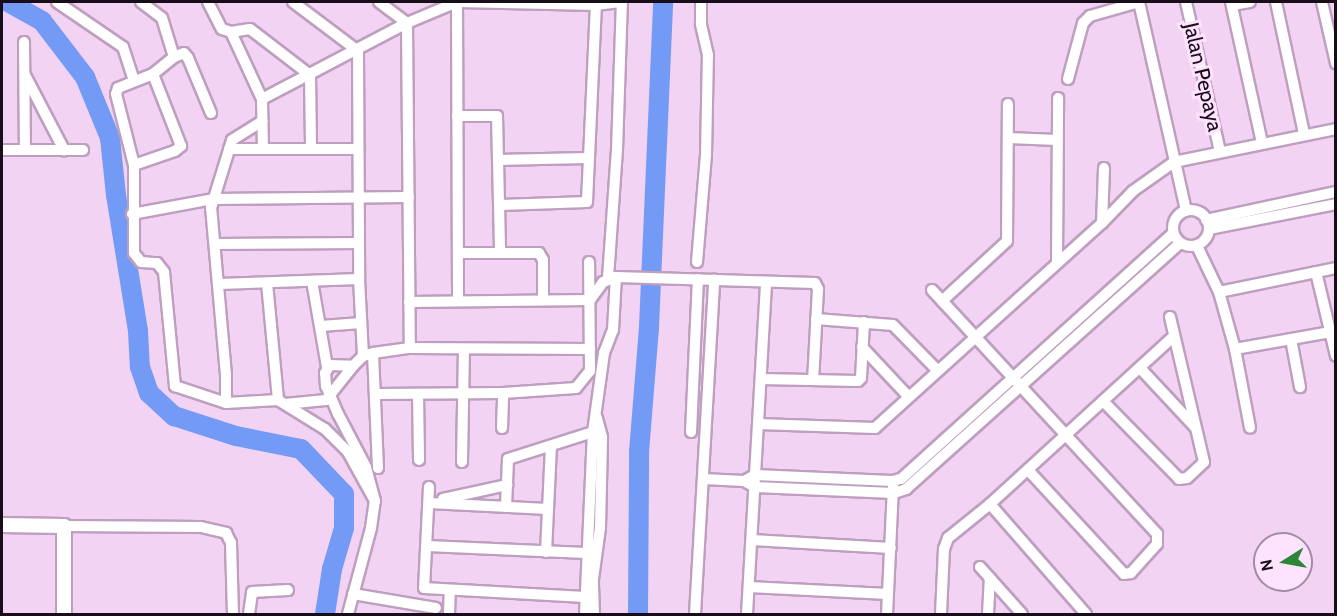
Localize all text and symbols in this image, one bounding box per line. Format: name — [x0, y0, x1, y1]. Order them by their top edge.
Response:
street label: Jalan Pepaya — [1178, 20, 1228, 134]
north arrow — [1253, 532, 1313, 592]
text: N — [1256, 558, 1277, 573]

